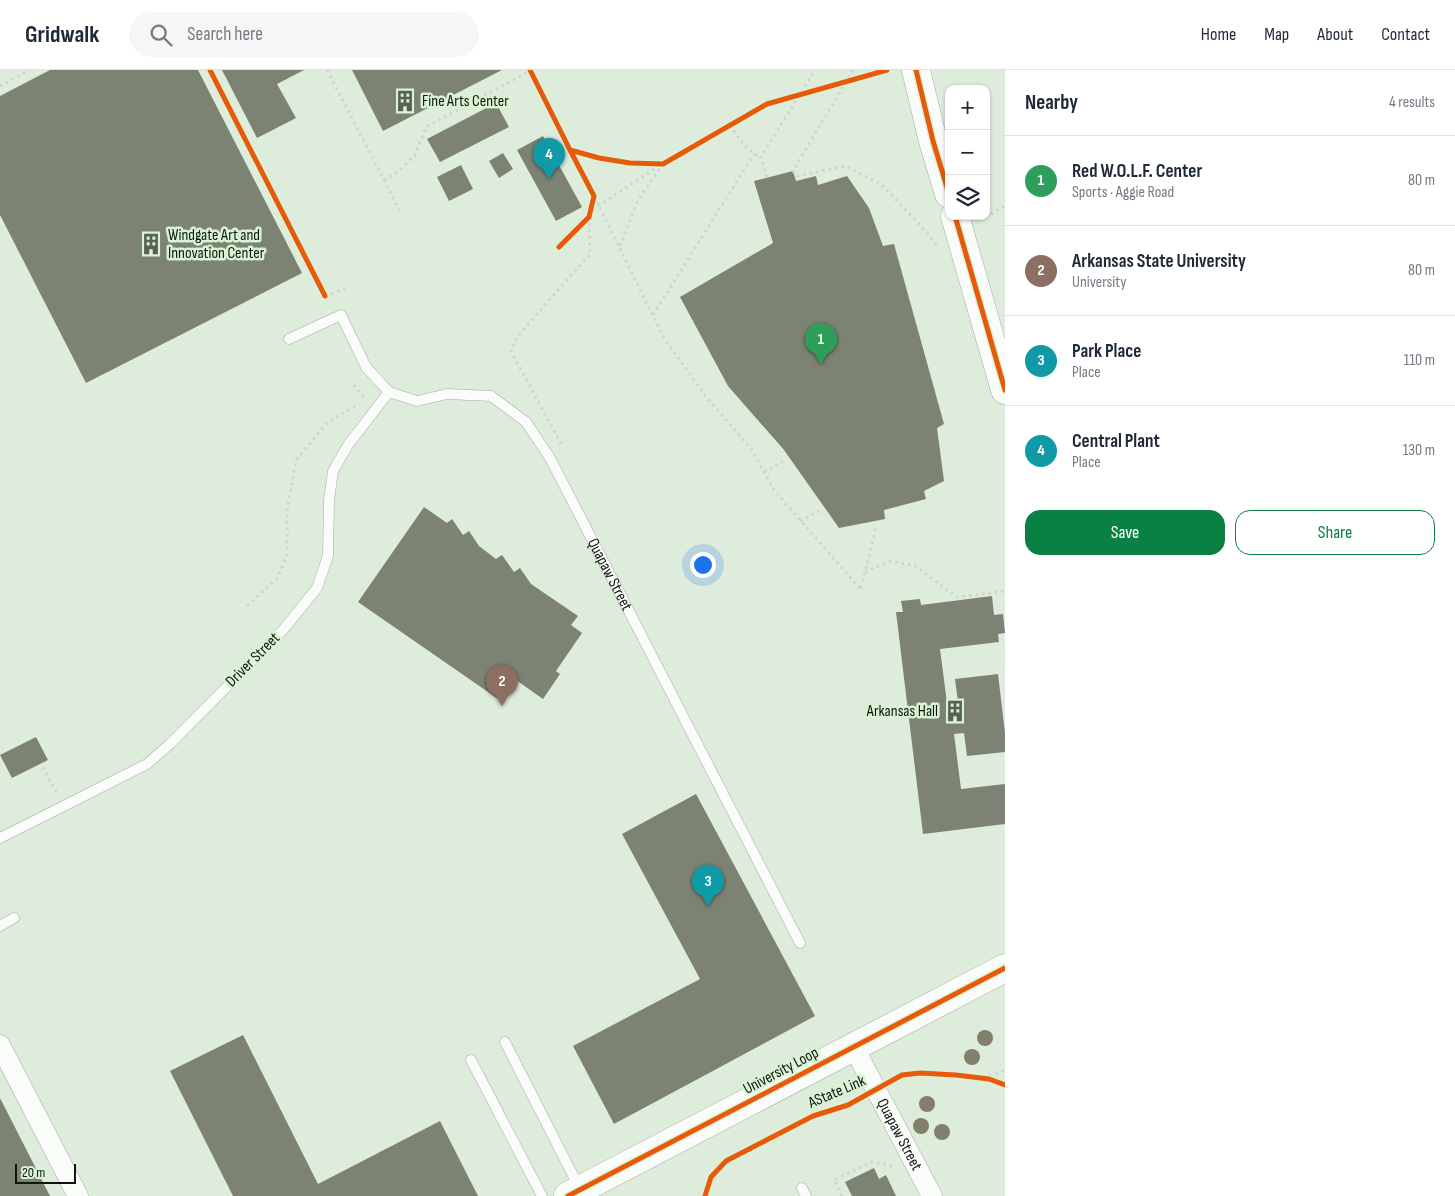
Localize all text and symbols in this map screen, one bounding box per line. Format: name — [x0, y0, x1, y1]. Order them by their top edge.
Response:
search box — [129, 12, 479, 57]
text: Gridwalk — [25, 20, 99, 49]
icon: search — [147, 21, 175, 49]
text: Search here — [187, 23, 263, 46]
text: Home — [1201, 24, 1236, 45]
text: Map — [1264, 24, 1289, 45]
text: About — [1317, 24, 1353, 45]
text: Contact — [1381, 24, 1430, 45]
map controls — [945, 85, 990, 220]
button: + — [945, 85, 990, 130]
building icon: Fine Arts Center — [392, 88, 418, 114]
text: Nearby — [1025, 90, 1078, 115]
place label: Fine Arts Center — [422, 92, 509, 111]
text: 4 results — [1389, 93, 1435, 112]
button: − — [945, 130, 990, 175]
pin: 4 — [533, 138, 565, 179]
text: Red W.O.L.F. Center — [1072, 160, 1202, 183]
text: 1 — [1038, 171, 1044, 190]
text: 80 m — [1408, 171, 1435, 190]
button: layers — [945, 175, 990, 220]
text: Sports · Aggie Road — [1072, 183, 1174, 202]
place label: Windgate Art and Innovation Center — [168, 226, 265, 263]
building icon: Windgate Art and Innovation Center — [138, 231, 164, 257]
text: Arkansas State University — [1072, 250, 1246, 273]
text: 2 — [1037, 261, 1045, 280]
text: 80 m — [1408, 261, 1435, 280]
text: University — [1072, 273, 1126, 292]
pin: 1 — [805, 323, 837, 364]
text: Park Place — [1072, 340, 1141, 363]
text: 3 — [1037, 351, 1045, 370]
text: 110 m — [1404, 351, 1435, 370]
text: Place — [1072, 363, 1101, 382]
text: Central Plant — [1072, 430, 1160, 453]
text: 4 — [1037, 441, 1045, 460]
text: 130 m — [1403, 441, 1435, 460]
text: Place — [1072, 453, 1101, 472]
button: Save — [1025, 510, 1225, 555]
button: Share — [1235, 510, 1435, 555]
street label: Quapaw Street — [583, 535, 637, 614]
your location — [690, 552, 716, 578]
street label: Driver Street — [222, 629, 284, 691]
pin: 2 — [486, 665, 518, 706]
building icon: Arkansas Hall — [942, 698, 968, 724]
place label: Arkansas Hall — [866, 702, 938, 721]
pin: 3 — [692, 865, 724, 906]
street label: University Loop — [740, 1043, 822, 1099]
street label: AState Link — [805, 1071, 868, 1113]
street label: Quapaw Street — [873, 1095, 926, 1174]
scale bar — [15, 1161, 76, 1184]
text: 20 m — [22, 1164, 45, 1181]

